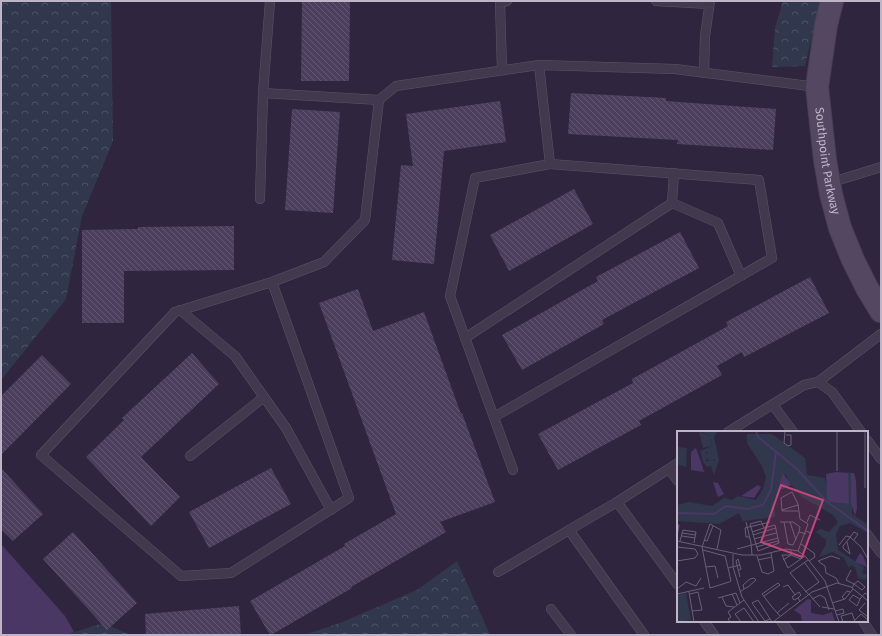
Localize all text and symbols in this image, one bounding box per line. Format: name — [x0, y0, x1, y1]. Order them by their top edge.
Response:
street label: Southpoint Parkway — [812, 107, 843, 216]
inset map — [677, 431, 868, 622]

